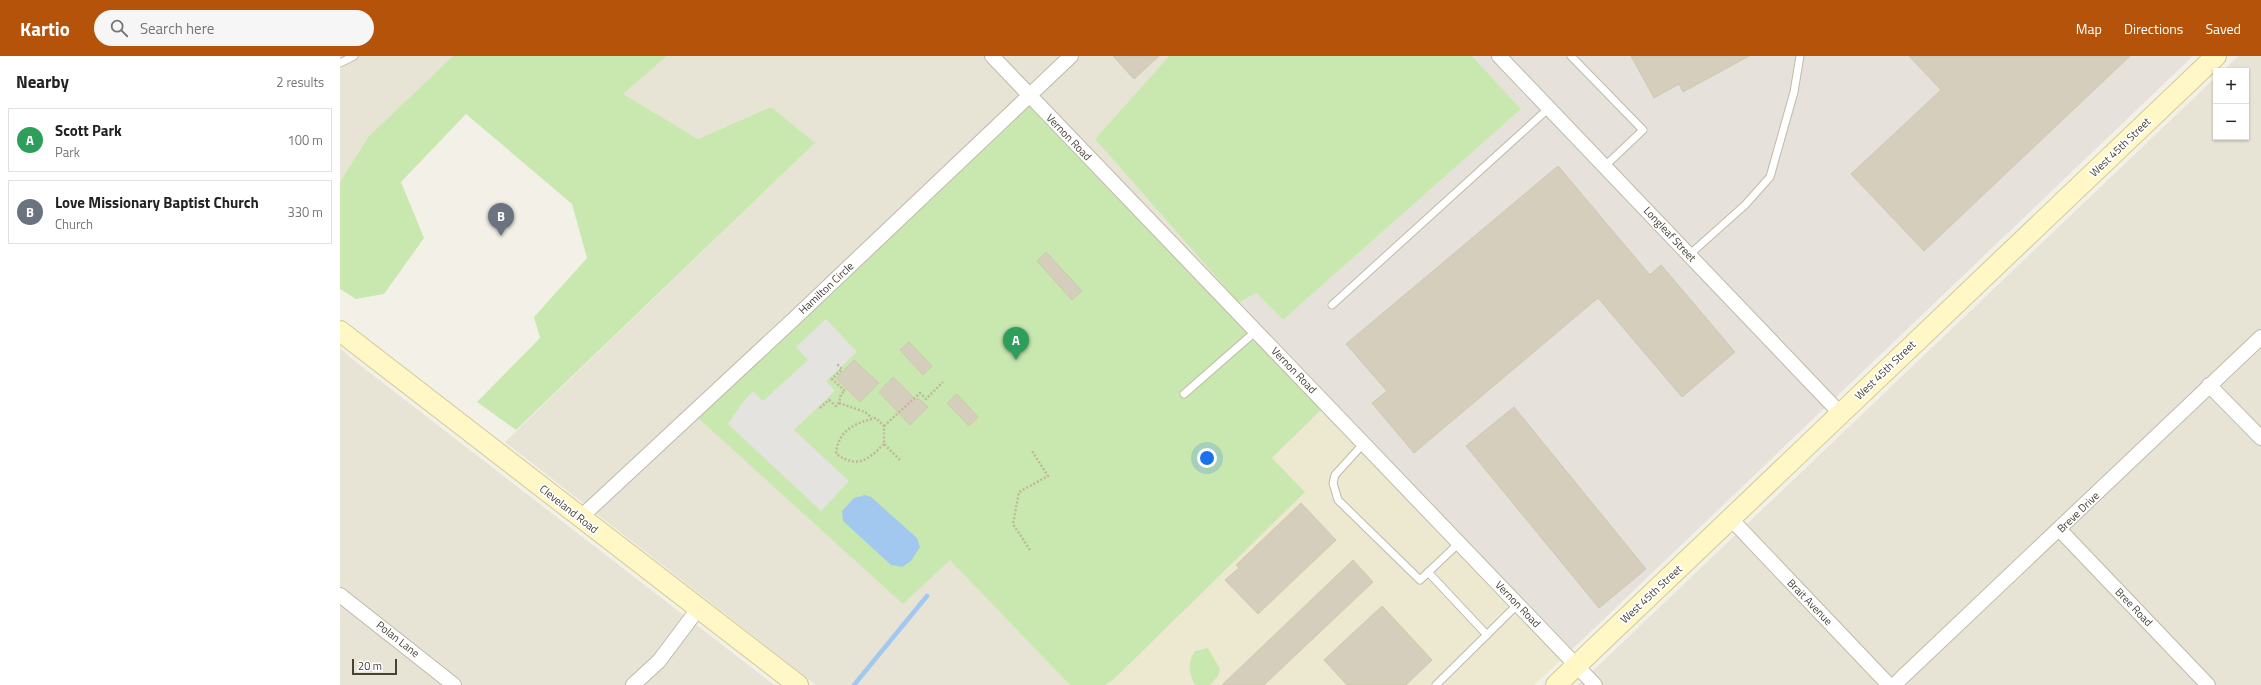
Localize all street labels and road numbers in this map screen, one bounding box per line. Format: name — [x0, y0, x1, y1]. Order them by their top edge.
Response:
street label: Vernon Road — [1043, 110, 1095, 164]
street label: West 45th Street — [2086, 114, 2154, 180]
street label: Longleaf Street — [1640, 203, 1700, 265]
street label: Hamilton Circle — [795, 258, 857, 318]
street label: West 45th Street — [1851, 337, 1919, 403]
street label: Vernon Road — [1268, 343, 1320, 397]
street label: Cleveland Road — [536, 481, 602, 537]
street label: Breve Drive — [2053, 487, 2103, 536]
street label: West 45th Street — [1617, 561, 1686, 627]
street label: Brait Avenue — [1784, 575, 1837, 629]
street label: Vernon Road — [1492, 577, 1544, 631]
street label: Bree Road — [2112, 584, 2156, 630]
street label: Polan Lane — [373, 617, 423, 661]

